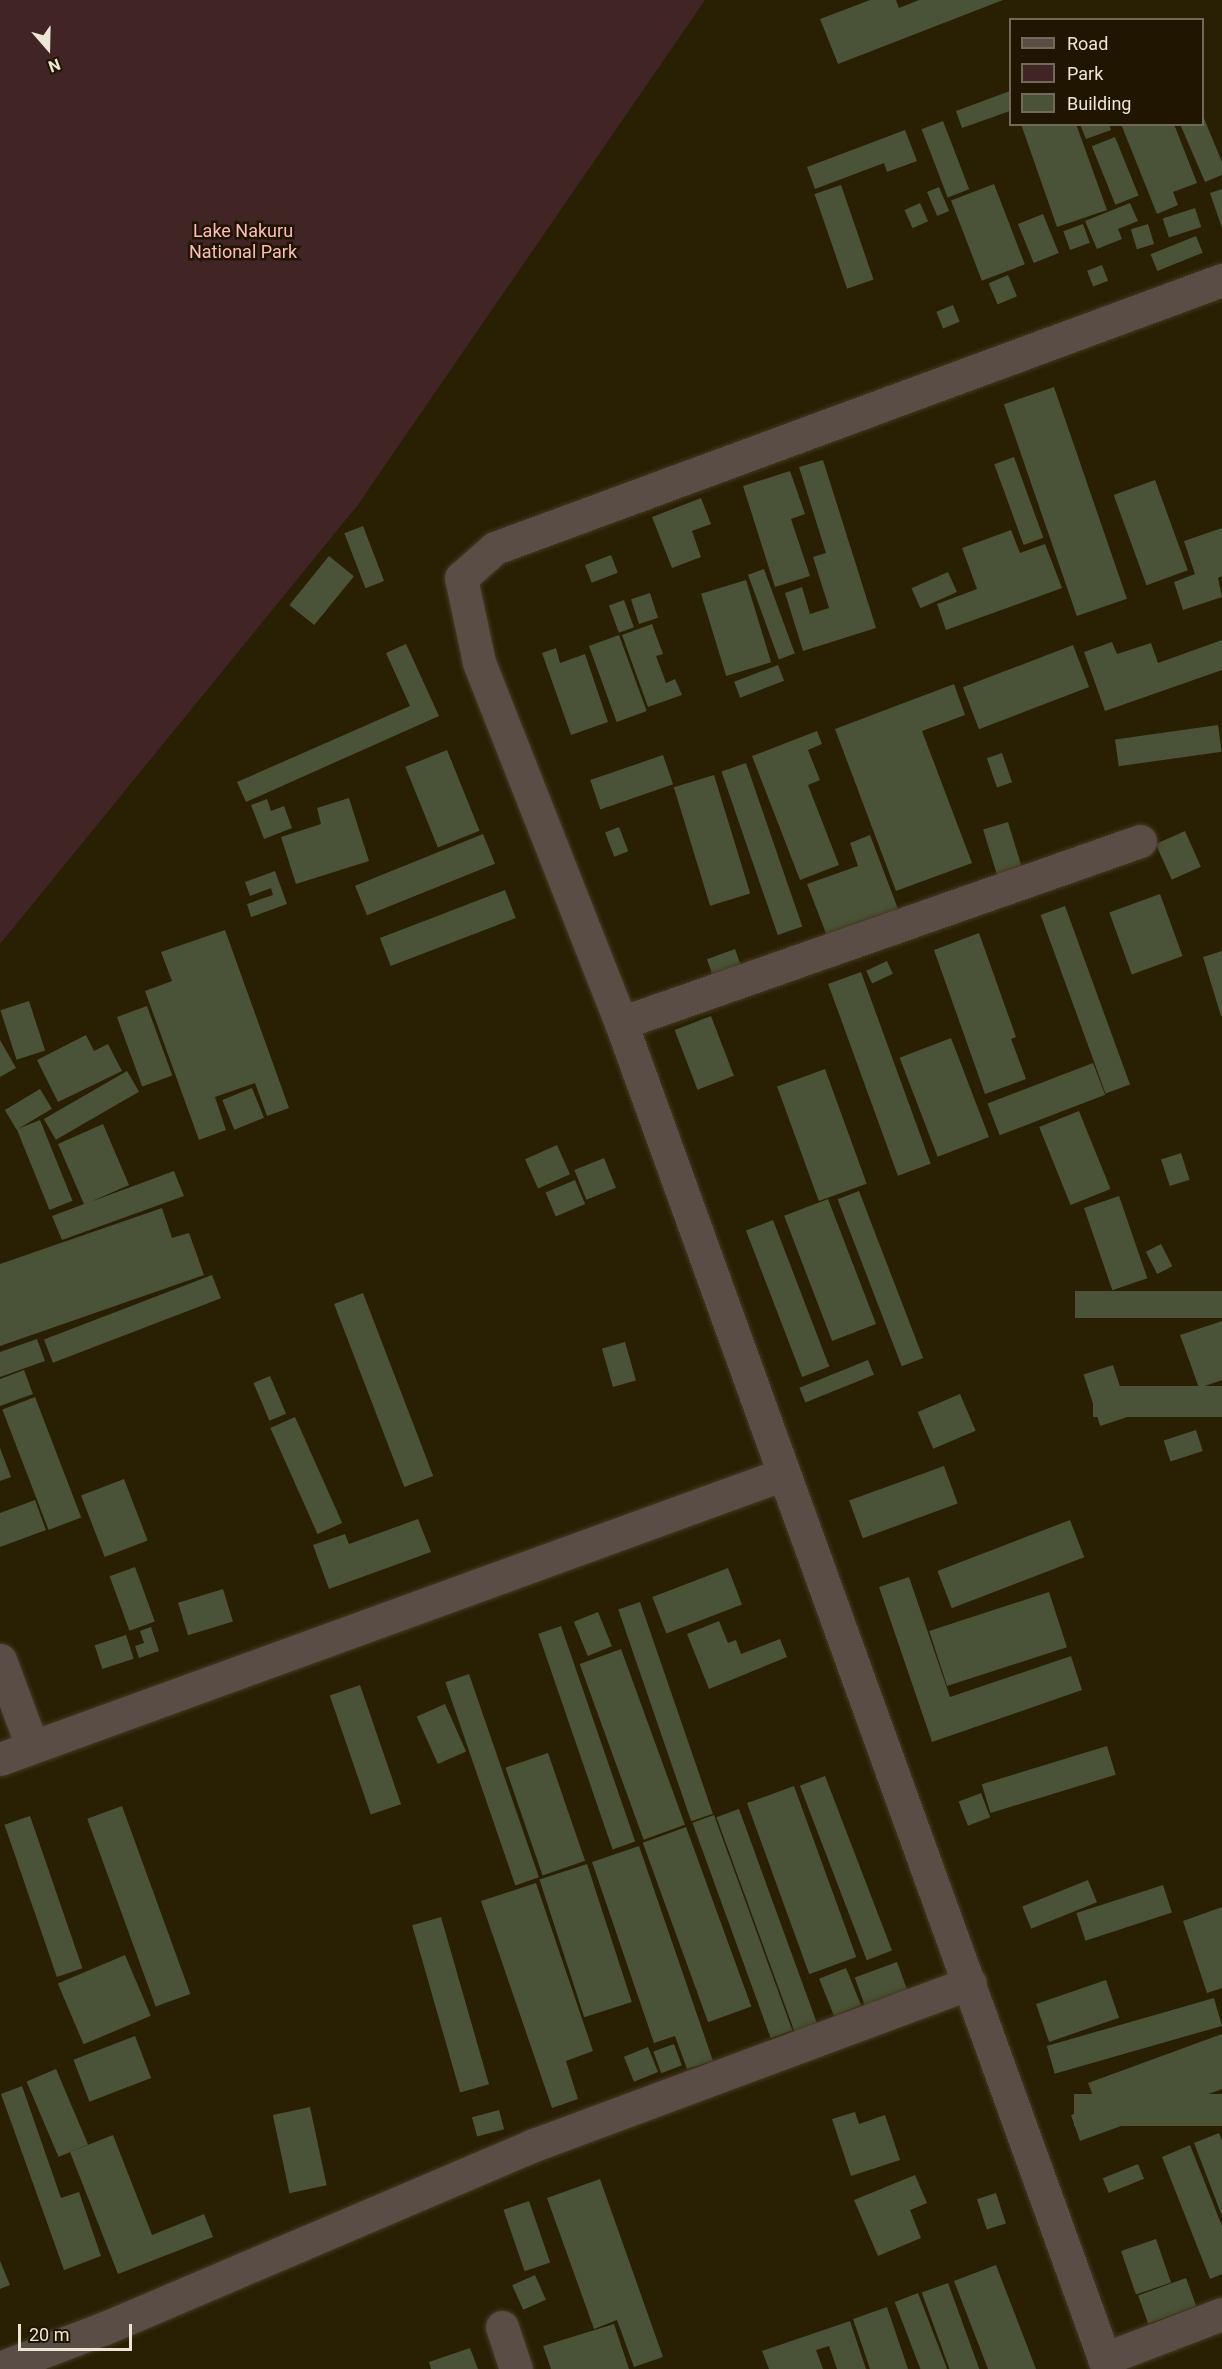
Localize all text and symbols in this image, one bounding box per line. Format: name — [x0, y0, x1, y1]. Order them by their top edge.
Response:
north arrow — [18, 18, 78, 78]
legend — [1009, 18, 1204, 126]
text: Road — [1067, 33, 1108, 54]
text: N — [46, 55, 63, 76]
text: Park — [1067, 63, 1103, 84]
text: Building — [1067, 93, 1131, 114]
park label: Lake Nakuru National Park — [189, 221, 297, 264]
scale bar — [21, 2312, 135, 2350]
text: 20 m — [29, 2324, 69, 2345]

